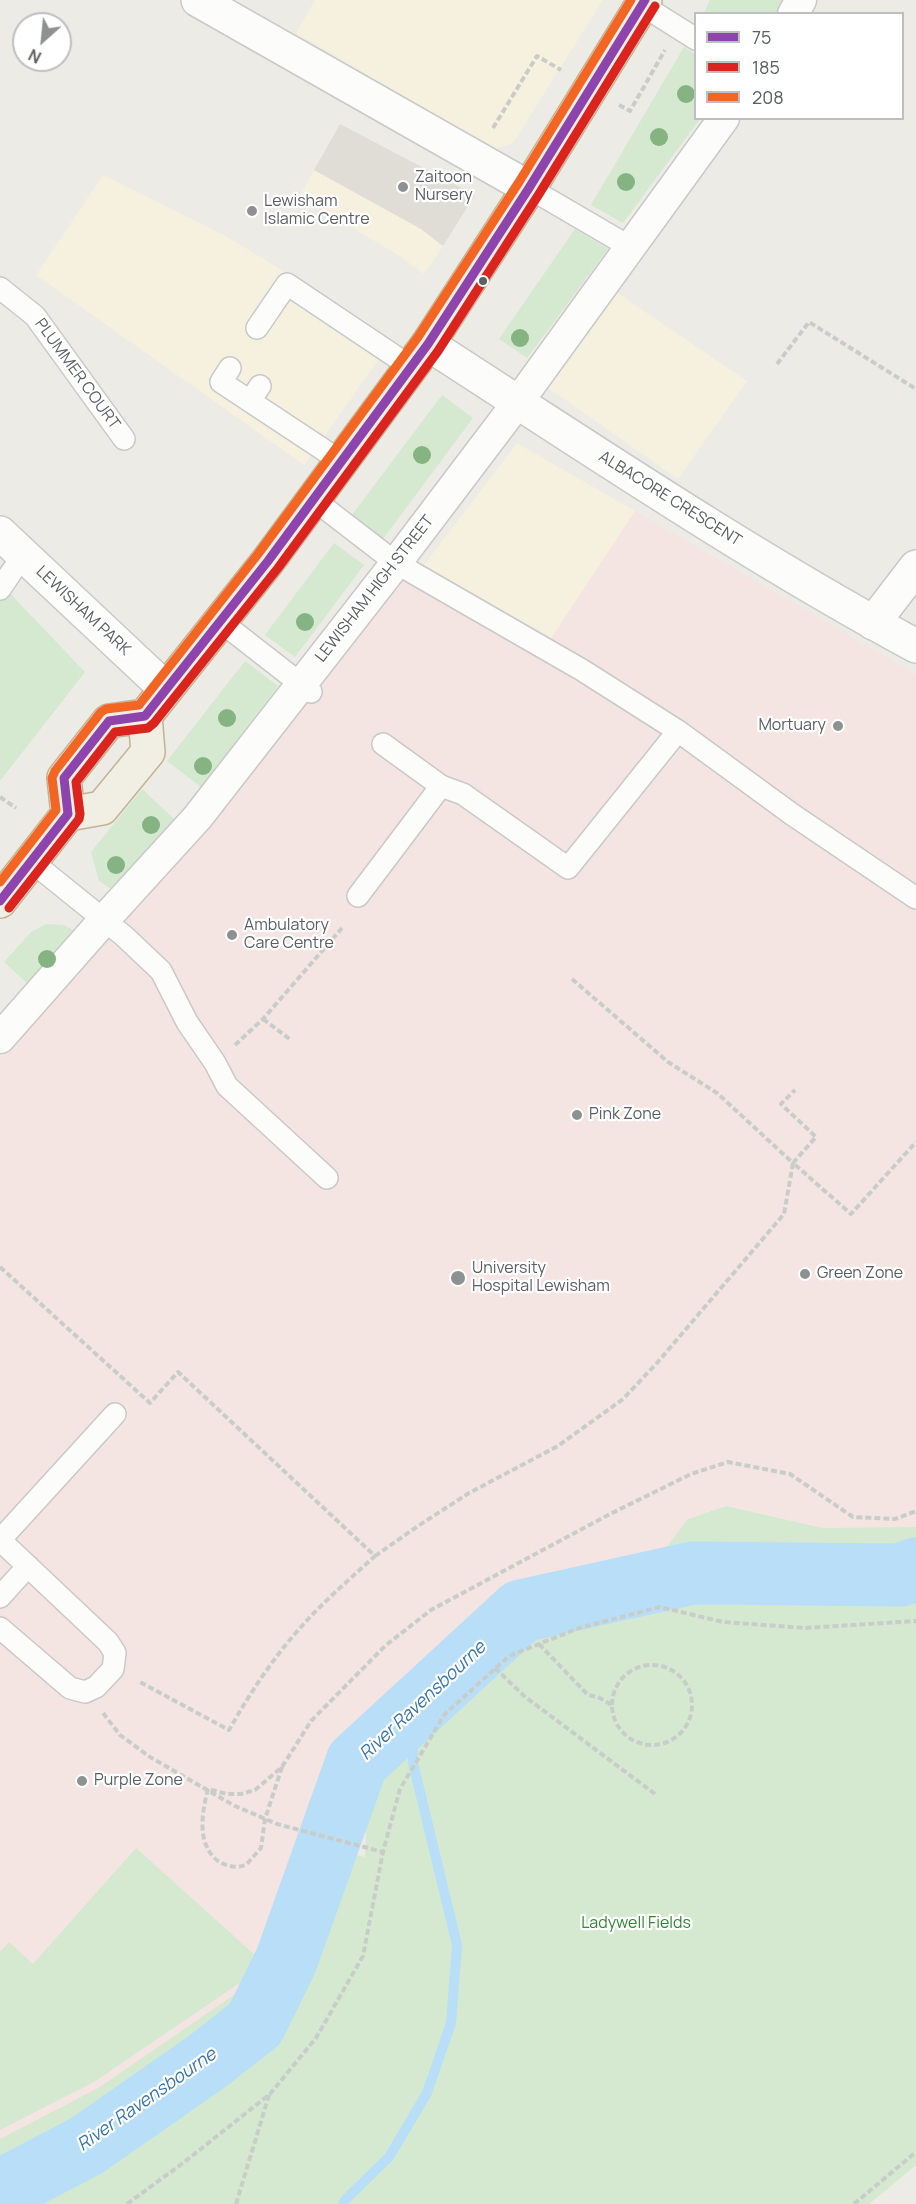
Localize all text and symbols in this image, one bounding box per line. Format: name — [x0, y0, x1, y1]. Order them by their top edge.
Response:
north arrow — [12, 12, 72, 72]
legend — [694, 12, 904, 120]
text: 75 — [752, 25, 771, 49]
text: N — [25, 44, 45, 69]
text: 185 — [752, 55, 780, 79]
text: 208 — [752, 85, 784, 109]
place label: Zaitoon Nursery — [415, 168, 473, 206]
marker: Zaitoon Nursery — [396, 180, 410, 194]
place label: Lewisham Islamic Centre — [264, 192, 370, 230]
marker: Lewisham Islamic Centre — [245, 204, 259, 218]
unlabelled marker — [477, 275, 489, 287]
street label: PLUMMER COURT — [30, 315, 124, 433]
street label: ALBACORE CRESCENT — [595, 447, 745, 551]
street label: LEWISHAM HIGH STREET — [312, 512, 438, 666]
street label: LEWISHAM PARK — [32, 562, 134, 660]
place label: Mortuary — [758, 716, 826, 736]
marker: Mortuary — [831, 719, 845, 733]
place label: Ambulatory Care Centre — [244, 916, 334, 954]
marker: Ambulatory Care Centre — [225, 928, 239, 942]
place label: Pink Zone — [589, 1105, 661, 1125]
marker: Pink Zone — [570, 1108, 584, 1122]
place label: University Hospital Lewisham — [472, 1259, 610, 1297]
place label: Green Zone — [817, 1264, 903, 1284]
marker: Green Zone — [798, 1267, 812, 1281]
marker: University Hospital Lewisham — [449, 1269, 467, 1287]
water label: River Ravensbourne — [355, 1637, 491, 1765]
place label: Purple Zone — [94, 1771, 183, 1791]
marker: Purple Zone — [75, 1774, 89, 1788]
park label: Ladywell Fields — [581, 1914, 691, 1934]
water label: River Ravensbourne — [73, 2044, 221, 2156]

